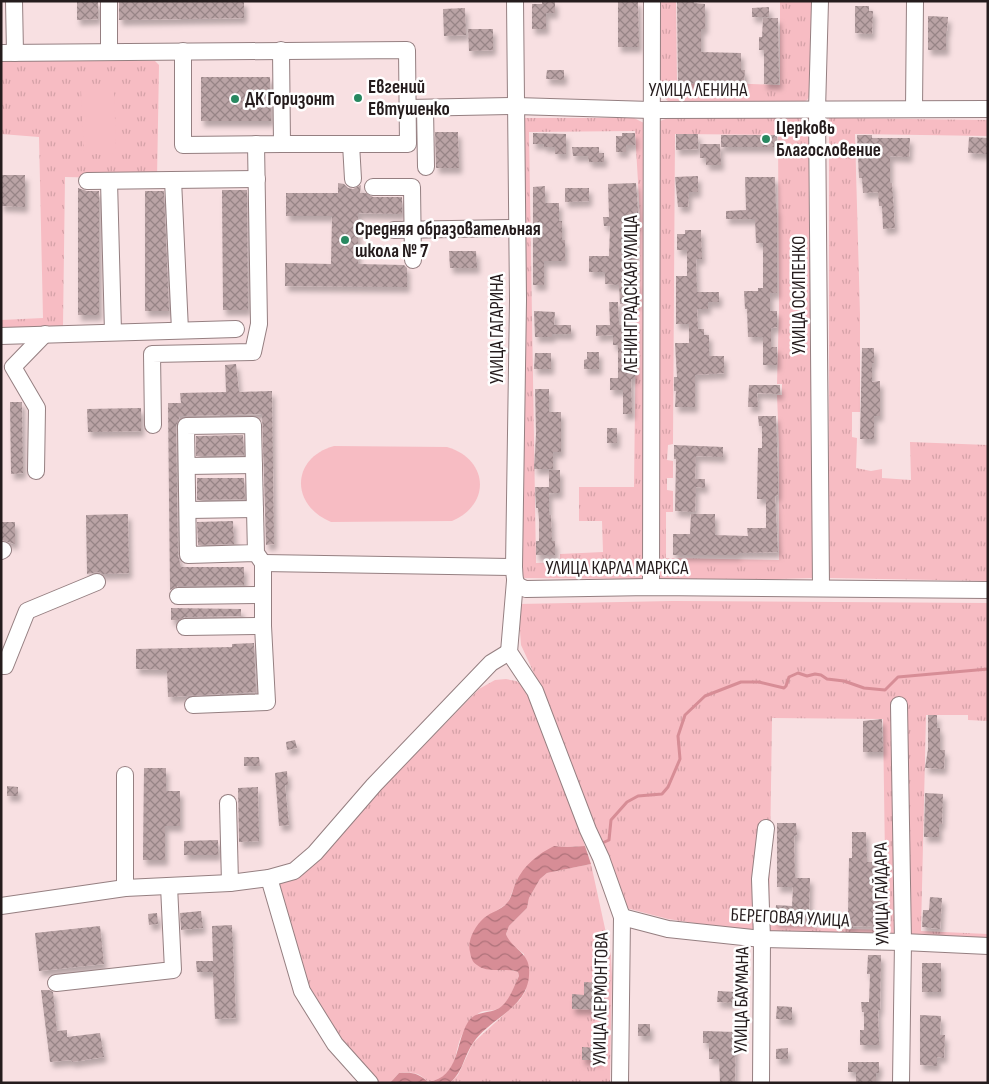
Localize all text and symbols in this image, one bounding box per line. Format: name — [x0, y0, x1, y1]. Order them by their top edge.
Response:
place label: Евгений Евтушенко — [368, 76, 450, 121]
street label: УЛИЦА ЛЕНИНА — [649, 79, 748, 102]
place label: ДК Горизонт — [245, 88, 335, 111]
marker: Евгений Евтушенко — [352, 92, 364, 104]
marker: ДК Горизонт — [229, 93, 241, 105]
place label: Церковь Благословение — [776, 117, 881, 162]
marker: Церковь Благословение — [760, 133, 772, 145]
street label: ЛЕНИНГРАДСКАЯ УЛИЦА — [620, 214, 643, 374]
place label: Средняя образовательная школа № 7 — [355, 218, 541, 263]
marker: Средняя образовательная школа № 7 — [339, 234, 351, 246]
street label: УЛИЦА ОСИПЕНКО — [788, 236, 811, 354]
street label: УЛИЦА ГАГАРИНА — [486, 273, 509, 384]
street label: УЛИЦА КАРЛА МАРКСА — [546, 557, 689, 580]
street label: УЛИЦА ГАЙДАРА — [870, 841, 894, 946]
street label: БЕРЕГОВАЯ УЛИЦА — [730, 903, 851, 933]
street label: УЛИЦА ЛЕРМОНТОВА — [588, 931, 614, 1066]
street label: УЛИЦА БАУМАНА — [730, 946, 754, 1053]

